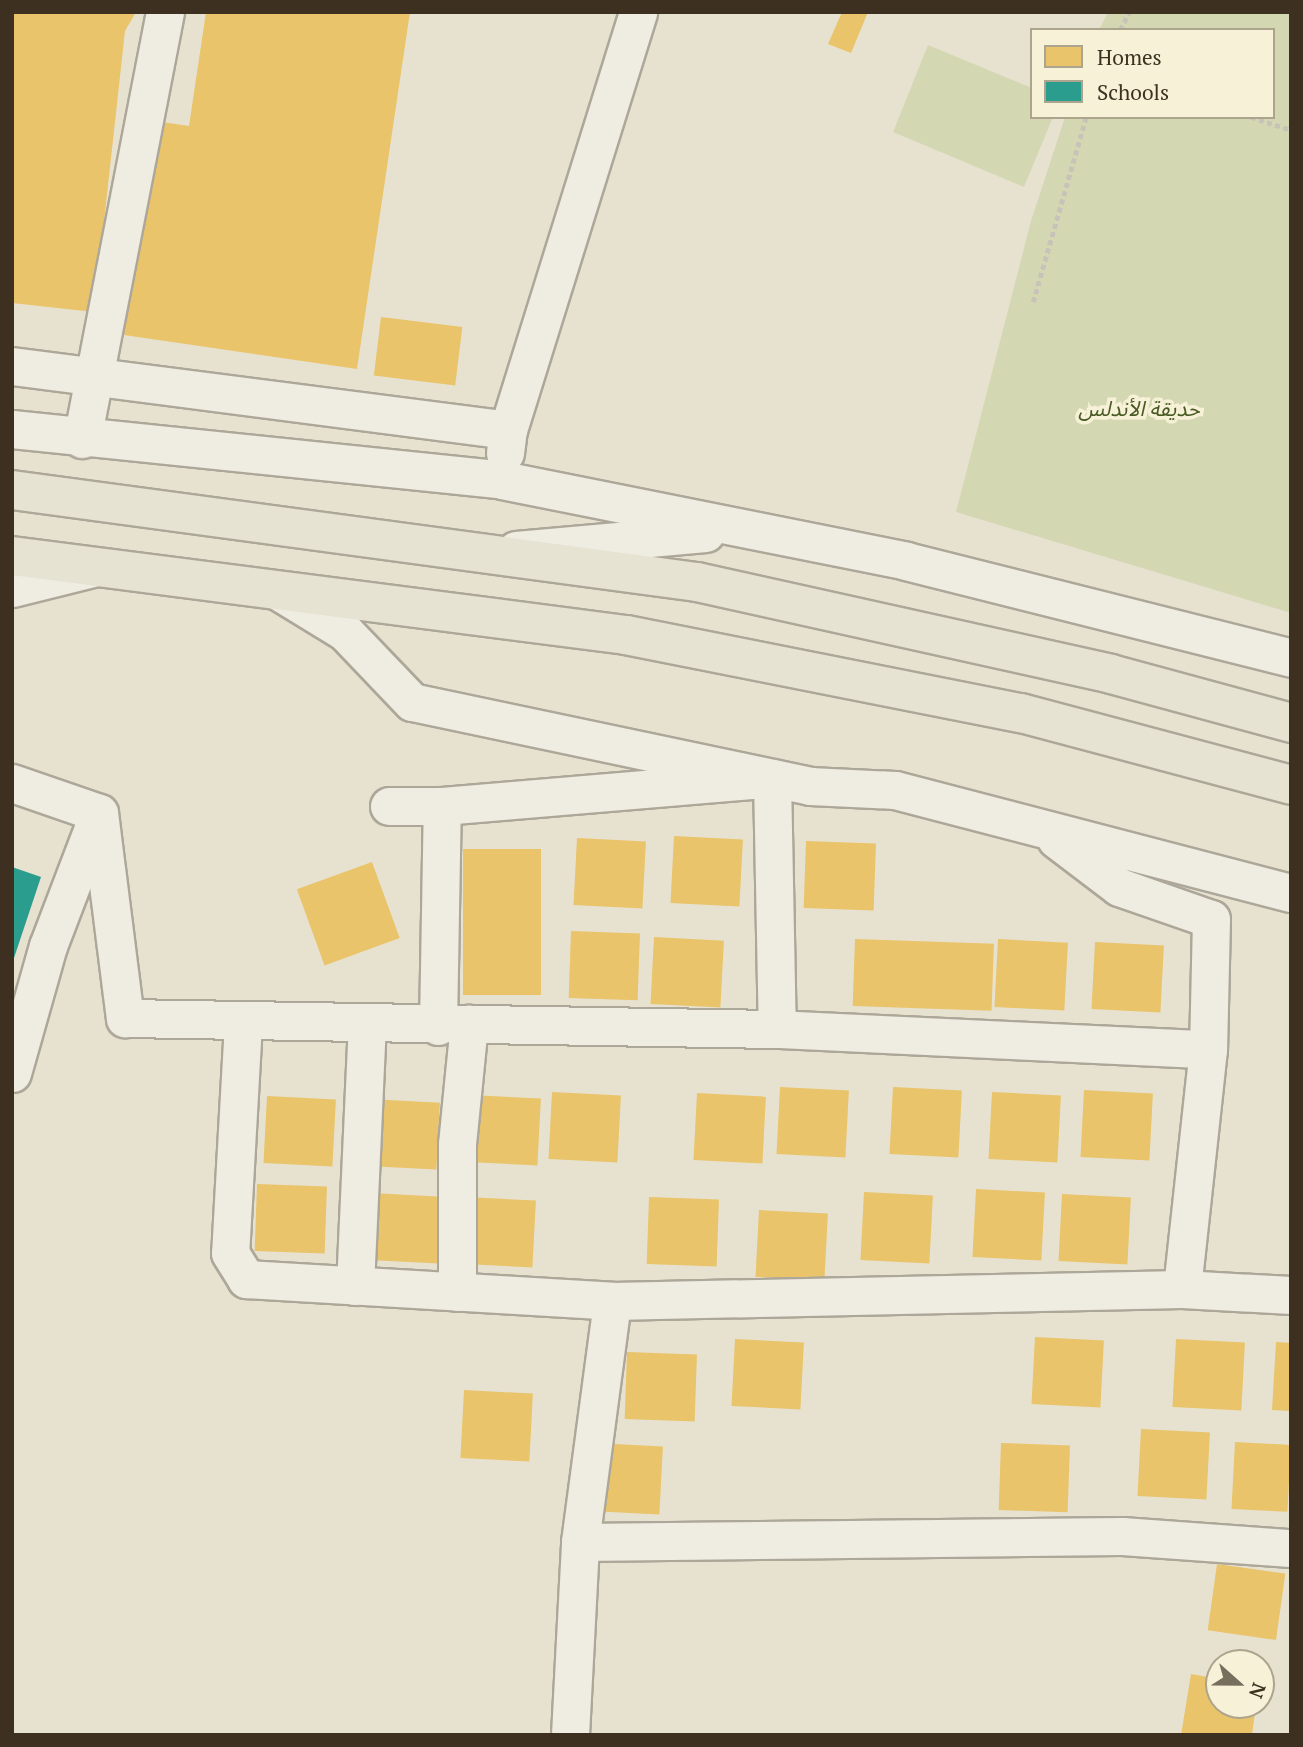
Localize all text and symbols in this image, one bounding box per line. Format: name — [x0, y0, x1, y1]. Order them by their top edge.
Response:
legend — [1030, 28, 1275, 119]
text: Homes — [1097, 43, 1162, 71]
text: Schools — [1097, 78, 1169, 106]
park label: حديقة الأندلس — [1078, 395, 1200, 421]
north arrow — [1205, 1649, 1275, 1719]
text: N — [1244, 1680, 1272, 1702]

